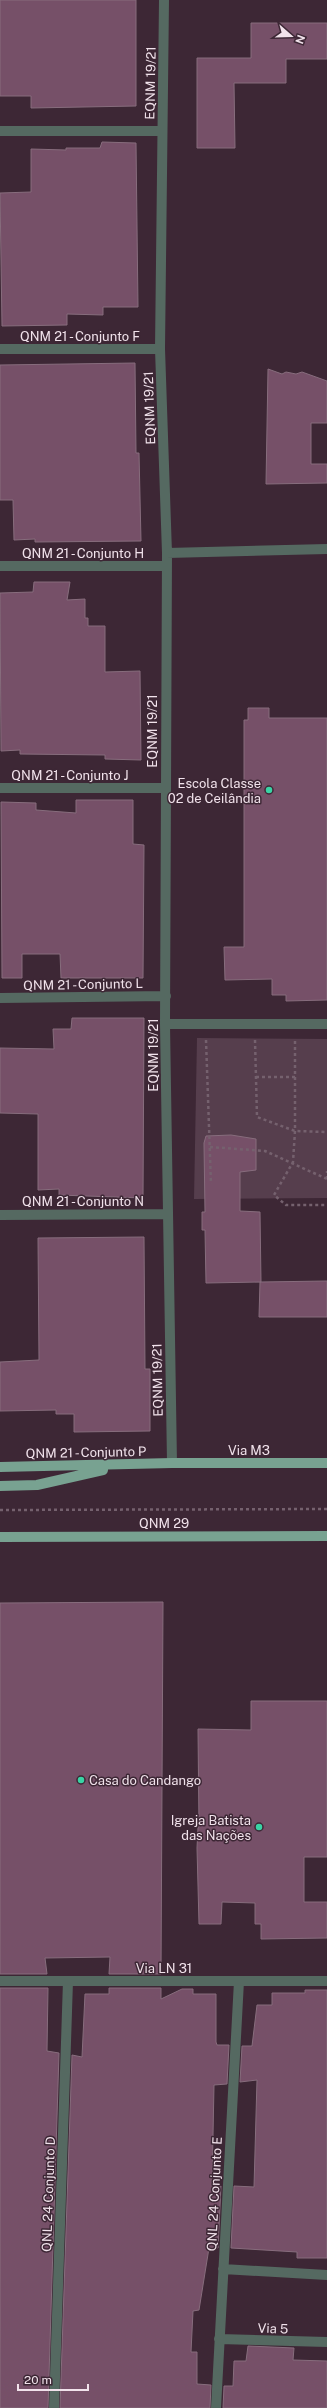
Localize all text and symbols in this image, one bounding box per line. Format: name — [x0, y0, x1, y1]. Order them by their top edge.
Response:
north arrow — [271, 16, 311, 56]
text: N — [293, 33, 308, 46]
street label: EQNM 19/21 — [142, 46, 159, 120]
street label: QNM 21 - Conjunto F — [20, 329, 140, 344]
street label: EQNM 19/21 — [141, 371, 158, 445]
street label: QNM 21 - Conjunto H — [22, 546, 144, 561]
street label: EQNM 19/21 — [145, 694, 160, 768]
street label: QNM 21 - Conjunto J — [11, 768, 129, 783]
place label: Escola Classe 02 de Ceilândia — [168, 776, 261, 806]
marker: Escola Classe 02 de Ceilândia — [264, 785, 274, 795]
street label: QNM 21 - Conjunto L — [23, 976, 143, 993]
street label: EQNM 19/21 — [146, 1018, 161, 1092]
street label: QNM 21 - Conjunto N — [22, 1194, 144, 1209]
street label: EQNM 19/21 — [149, 1343, 166, 1417]
street label: Via M3 — [228, 1443, 270, 1458]
street label: QNM 21 - Conjunto P — [26, 1444, 146, 1461]
street label: QNM 29 — [139, 1516, 189, 1531]
place label: Casa do Candango — [89, 1773, 201, 1788]
marker: Casa do Candango — [76, 1775, 86, 1785]
place label: Igreja Batista das Nações — [171, 1813, 251, 1843]
marker: Igreja Batista das Nações — [254, 1822, 264, 1832]
street label: Via LN 31 — [136, 1961, 192, 1976]
street label: QNL 24 Conjunto D — [39, 2136, 58, 2252]
street label: QNL 24 Conjunto E — [204, 2136, 225, 2252]
street label: Via 5 — [257, 2320, 289, 2337]
scale bar — [18, 2366, 88, 2392]
text: 20 m — [24, 2373, 52, 2387]

